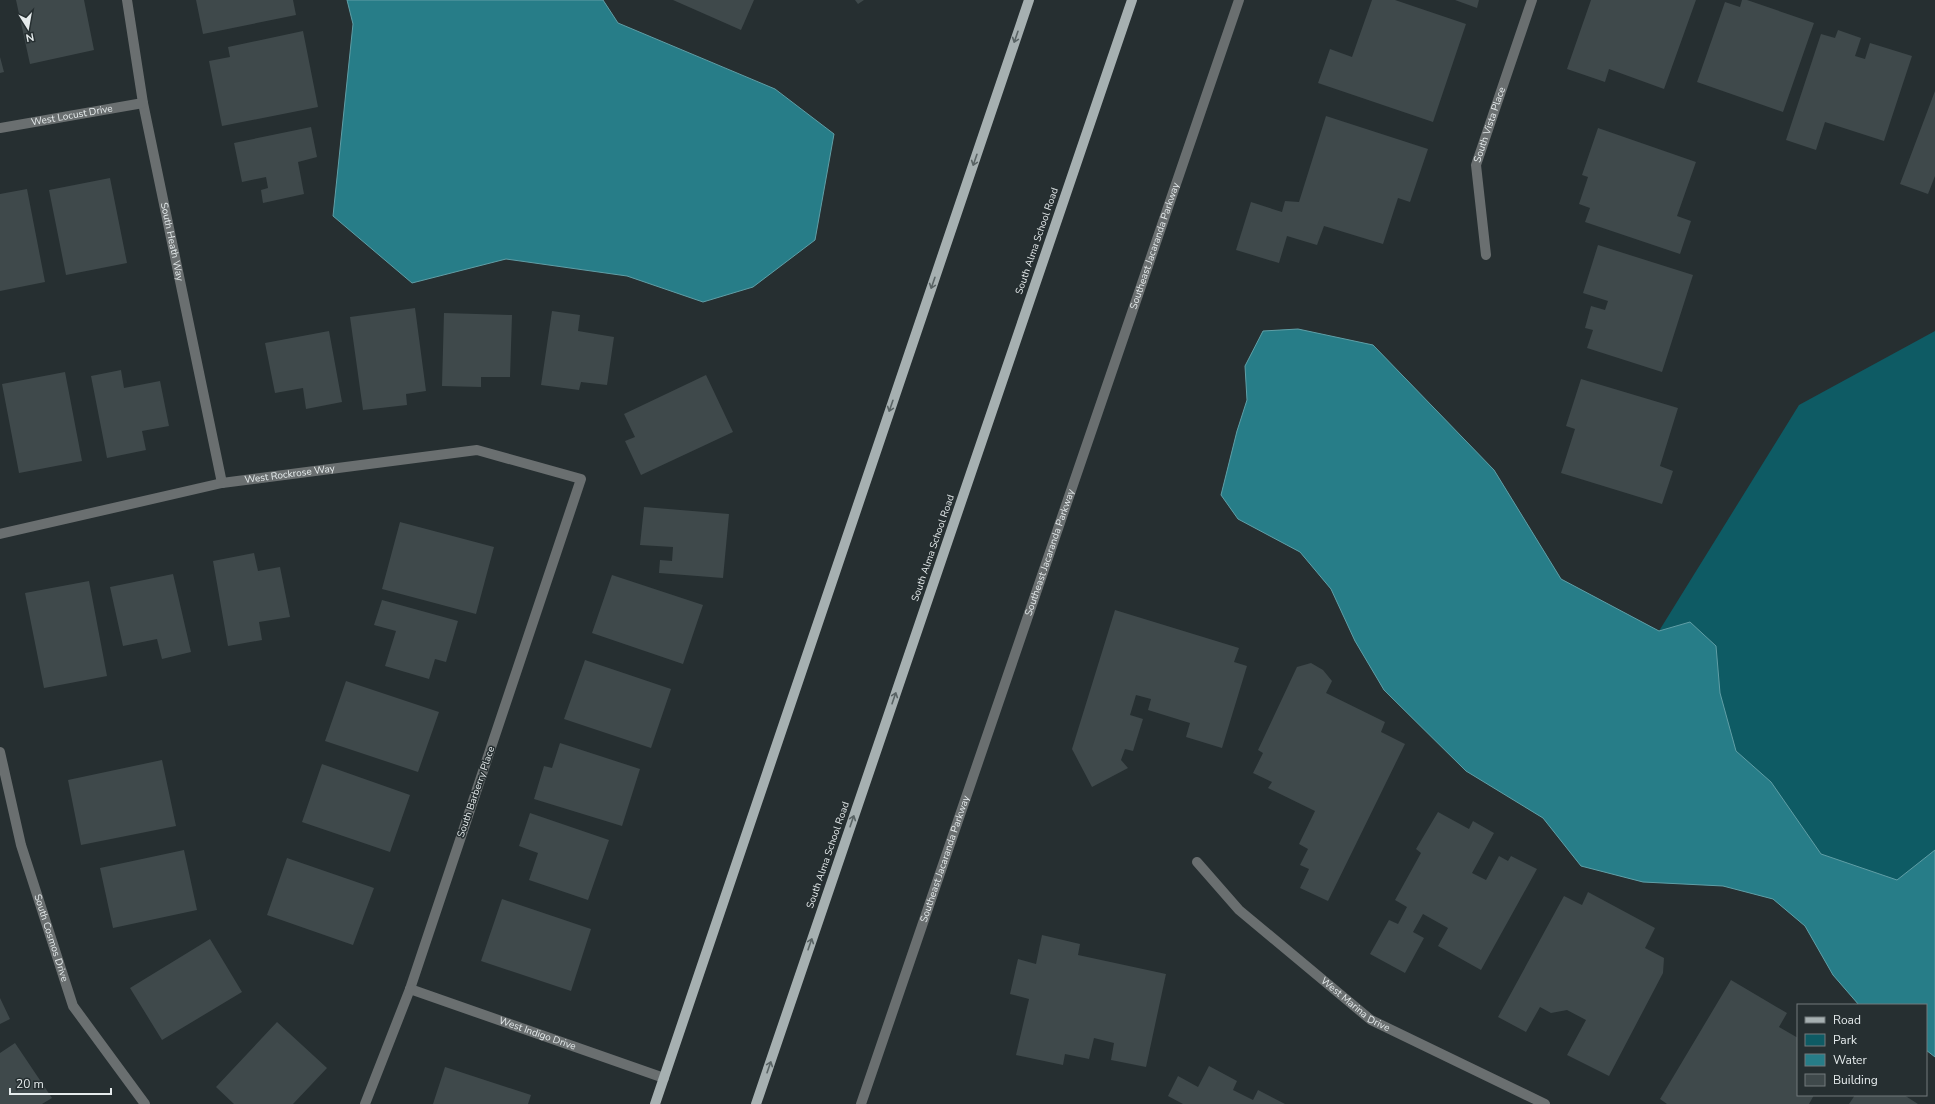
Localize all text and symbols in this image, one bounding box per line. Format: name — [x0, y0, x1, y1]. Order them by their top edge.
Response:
north arrow — [8, 8, 48, 48]
text: N — [24, 29, 35, 45]
one-way arrow — [1012, 31, 1020, 43]
street label: South Vista Place — [1470, 85, 1509, 164]
street label: West Locust Drive — [30, 101, 114, 129]
one-way arrow — [971, 153, 978, 166]
street label: Southeast Jacaranda Parkway — [1127, 180, 1183, 311]
street label: South Alma School Road — [1012, 186, 1062, 296]
street label: South Heath Way — [157, 201, 187, 283]
one-way arrow — [929, 277, 936, 290]
one-way arrow — [887, 400, 895, 412]
street label: West Rockrose Way — [244, 461, 337, 487]
street label: Southeast Jacaranda Parkway — [1022, 486, 1078, 618]
street label: South Alma School Road — [908, 493, 958, 603]
one-way arrow — [891, 692, 899, 704]
street label: South Barberry Place — [454, 745, 498, 839]
street label: Southeast Jacaranda Parkway — [917, 793, 973, 924]
street label: South Alma School Road — [803, 800, 853, 910]
one-way arrow — [849, 815, 857, 827]
street label: South Cosmos Drive — [30, 892, 72, 983]
one-way arrow — [807, 938, 815, 950]
street label: West Marina Drive — [1318, 974, 1392, 1035]
legend — [1797, 1004, 1927, 1096]
text: Road — [1833, 1012, 1861, 1028]
street label: West Indigo Drive — [497, 1014, 578, 1054]
text: Park — [1833, 1032, 1858, 1048]
text: Water — [1833, 1052, 1867, 1068]
one-way arrow — [765, 1061, 773, 1073]
scale bar — [10, 1070, 111, 1096]
text: Building — [1833, 1072, 1878, 1088]
text: 20 m — [16, 1076, 44, 1092]

